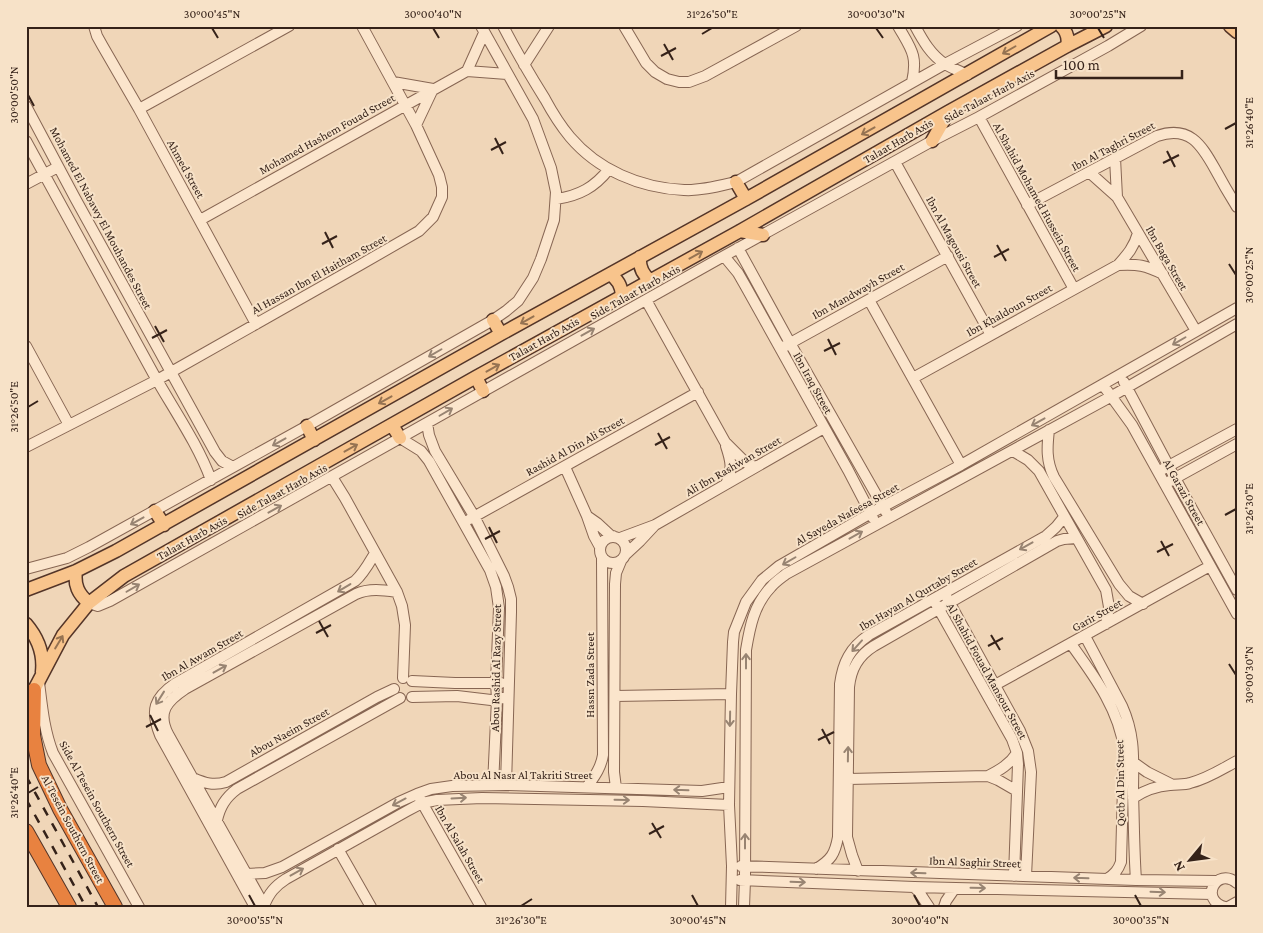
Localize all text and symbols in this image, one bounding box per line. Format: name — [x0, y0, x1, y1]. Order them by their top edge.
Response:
text: 30°00'45"N — [184, 7, 240, 21]
text: 30°00'40"N — [404, 7, 462, 21]
text: 31°26'50"E — [686, 7, 738, 21]
text: 30°00'30"N — [847, 7, 905, 21]
text: 30°00'25"N — [1070, 7, 1127, 21]
one-way arrow — [1002, 46, 1017, 56]
scale bar — [1056, 48, 1182, 80]
text: 100 m — [1063, 57, 1100, 73]
text: 30°00'50"N — [7, 66, 21, 124]
street label: Side Talaat Harb Axis — [941, 66, 1037, 126]
street label: Mohamed Hashem Fouad Street — [257, 90, 398, 177]
text: 31°26'40"E — [1242, 97, 1256, 149]
street label: Talaat Harb Axis — [861, 115, 936, 167]
street label: Ibn Al Taghri Street — [1069, 118, 1158, 174]
street label: Al Shahid Mohamed Hussein Street — [990, 120, 1084, 275]
street label: Mohamed El Nabawy El Mouhandes Street — [47, 124, 156, 312]
one-way arrow — [861, 126, 875, 136]
street label: Ahmed Street — [164, 137, 208, 202]
street label: Ibn Al Magousi Street — [923, 194, 985, 291]
street label: Ibn Baga Street — [1143, 223, 1192, 294]
street label: Al Hassan Ibn El Haitham Street — [249, 230, 390, 317]
text: 30°00'25"N — [1242, 246, 1256, 303]
one-way arrow — [688, 250, 703, 259]
street label: Ibn Mandwayh Street — [809, 259, 907, 322]
street label: Side Talaat Harb Axis — [588, 261, 683, 323]
street label: Ibn Khaldoun Street — [964, 280, 1055, 339]
street label: Talaat Harb Axis — [506, 314, 582, 364]
one-way arrow — [520, 316, 535, 325]
one-way arrow — [581, 327, 595, 337]
one-way arrow — [1172, 336, 1187, 346]
one-way arrow — [428, 348, 443, 358]
street label: Ibn Iraq Street — [790, 350, 836, 417]
one-way arrow — [485, 362, 499, 372]
text: 31°26'50"E — [7, 381, 21, 433]
one-way arrow — [379, 395, 393, 405]
one-way arrow — [439, 406, 453, 416]
street label: Rashid Al Din Ali Street — [523, 413, 628, 479]
one-way arrow — [1031, 417, 1046, 427]
street label: Ali Ibn Rashwan Street — [683, 432, 784, 499]
one-way arrow — [271, 437, 286, 447]
one-way arrow — [344, 443, 359, 453]
street label: Al Garazi Street — [1160, 456, 1208, 528]
street label: Side Talaat Harb Axis — [235, 460, 330, 522]
street label: Al Sayeda Nafeesa Street — [793, 479, 902, 548]
text: 31°26'30"E — [1242, 483, 1256, 535]
one-way arrow — [267, 504, 282, 514]
street label: Talaat Harb Axis — [154, 513, 230, 563]
one-way arrow — [130, 517, 145, 526]
one-way arrow — [849, 530, 864, 540]
one-way arrow — [1020, 542, 1034, 552]
street label: Ibn Hayan Al Qurtaby Street — [856, 554, 980, 634]
one-way arrow — [783, 556, 797, 566]
one-way arrow — [125, 583, 139, 593]
one-way arrow — [337, 584, 351, 594]
street label: Garir Street — [1069, 595, 1125, 635]
street label: Al Shahid Fouad Mansour Street — [944, 600, 1031, 742]
street label: Abou Rashid Al Razy Street — [488, 603, 504, 732]
street label: Ibn Al Awam Street — [159, 626, 246, 684]
street label: Hassn Zada Street — [583, 631, 597, 718]
one-way arrow — [54, 636, 64, 650]
one-way arrow — [851, 640, 862, 653]
text: 30°00'30"N — [1242, 646, 1256, 704]
one-way arrow — [741, 653, 751, 669]
one-way arrow — [213, 663, 227, 673]
one-way arrow — [155, 691, 166, 705]
street label: Abou Naeim Street — [247, 704, 332, 760]
one-way arrow — [725, 710, 735, 726]
street label: Side Al Tesein Southern Street — [56, 738, 138, 870]
street label: Qotb Al Din Street — [1112, 739, 1128, 826]
one-way arrow — [843, 746, 853, 762]
text: 31°26'40"E — [7, 767, 21, 819]
street label: Abou Al Nasr Al Takriti Street — [454, 768, 593, 782]
street label: Al Tesein Southern Street — [38, 773, 108, 885]
one-way arrow — [673, 786, 689, 795]
one-way arrow — [451, 794, 467, 803]
one-way arrow — [613, 795, 629, 805]
one-way arrow — [393, 798, 407, 808]
street label: Ibn Al Salah Street — [432, 803, 488, 886]
one-way arrow — [740, 833, 750, 849]
north arrow — [1166, 836, 1216, 886]
street label: Ibn Al Saghir Street — [929, 853, 1022, 871]
text: N — [1169, 858, 1188, 874]
one-way arrow — [290, 867, 304, 877]
one-way arrow — [911, 868, 927, 877]
one-way arrow — [1073, 873, 1089, 883]
one-way arrow — [789, 878, 805, 887]
one-way arrow — [969, 883, 985, 893]
one-way arrow — [1149, 888, 1165, 897]
text: 30°00'55"N — [227, 913, 283, 927]
text: 31°26'30"E — [495, 913, 547, 927]
text: 30°00'45"N — [670, 913, 726, 927]
text: 30°00'40"N — [891, 913, 949, 927]
text: 30°00'35"N — [1113, 913, 1169, 927]

